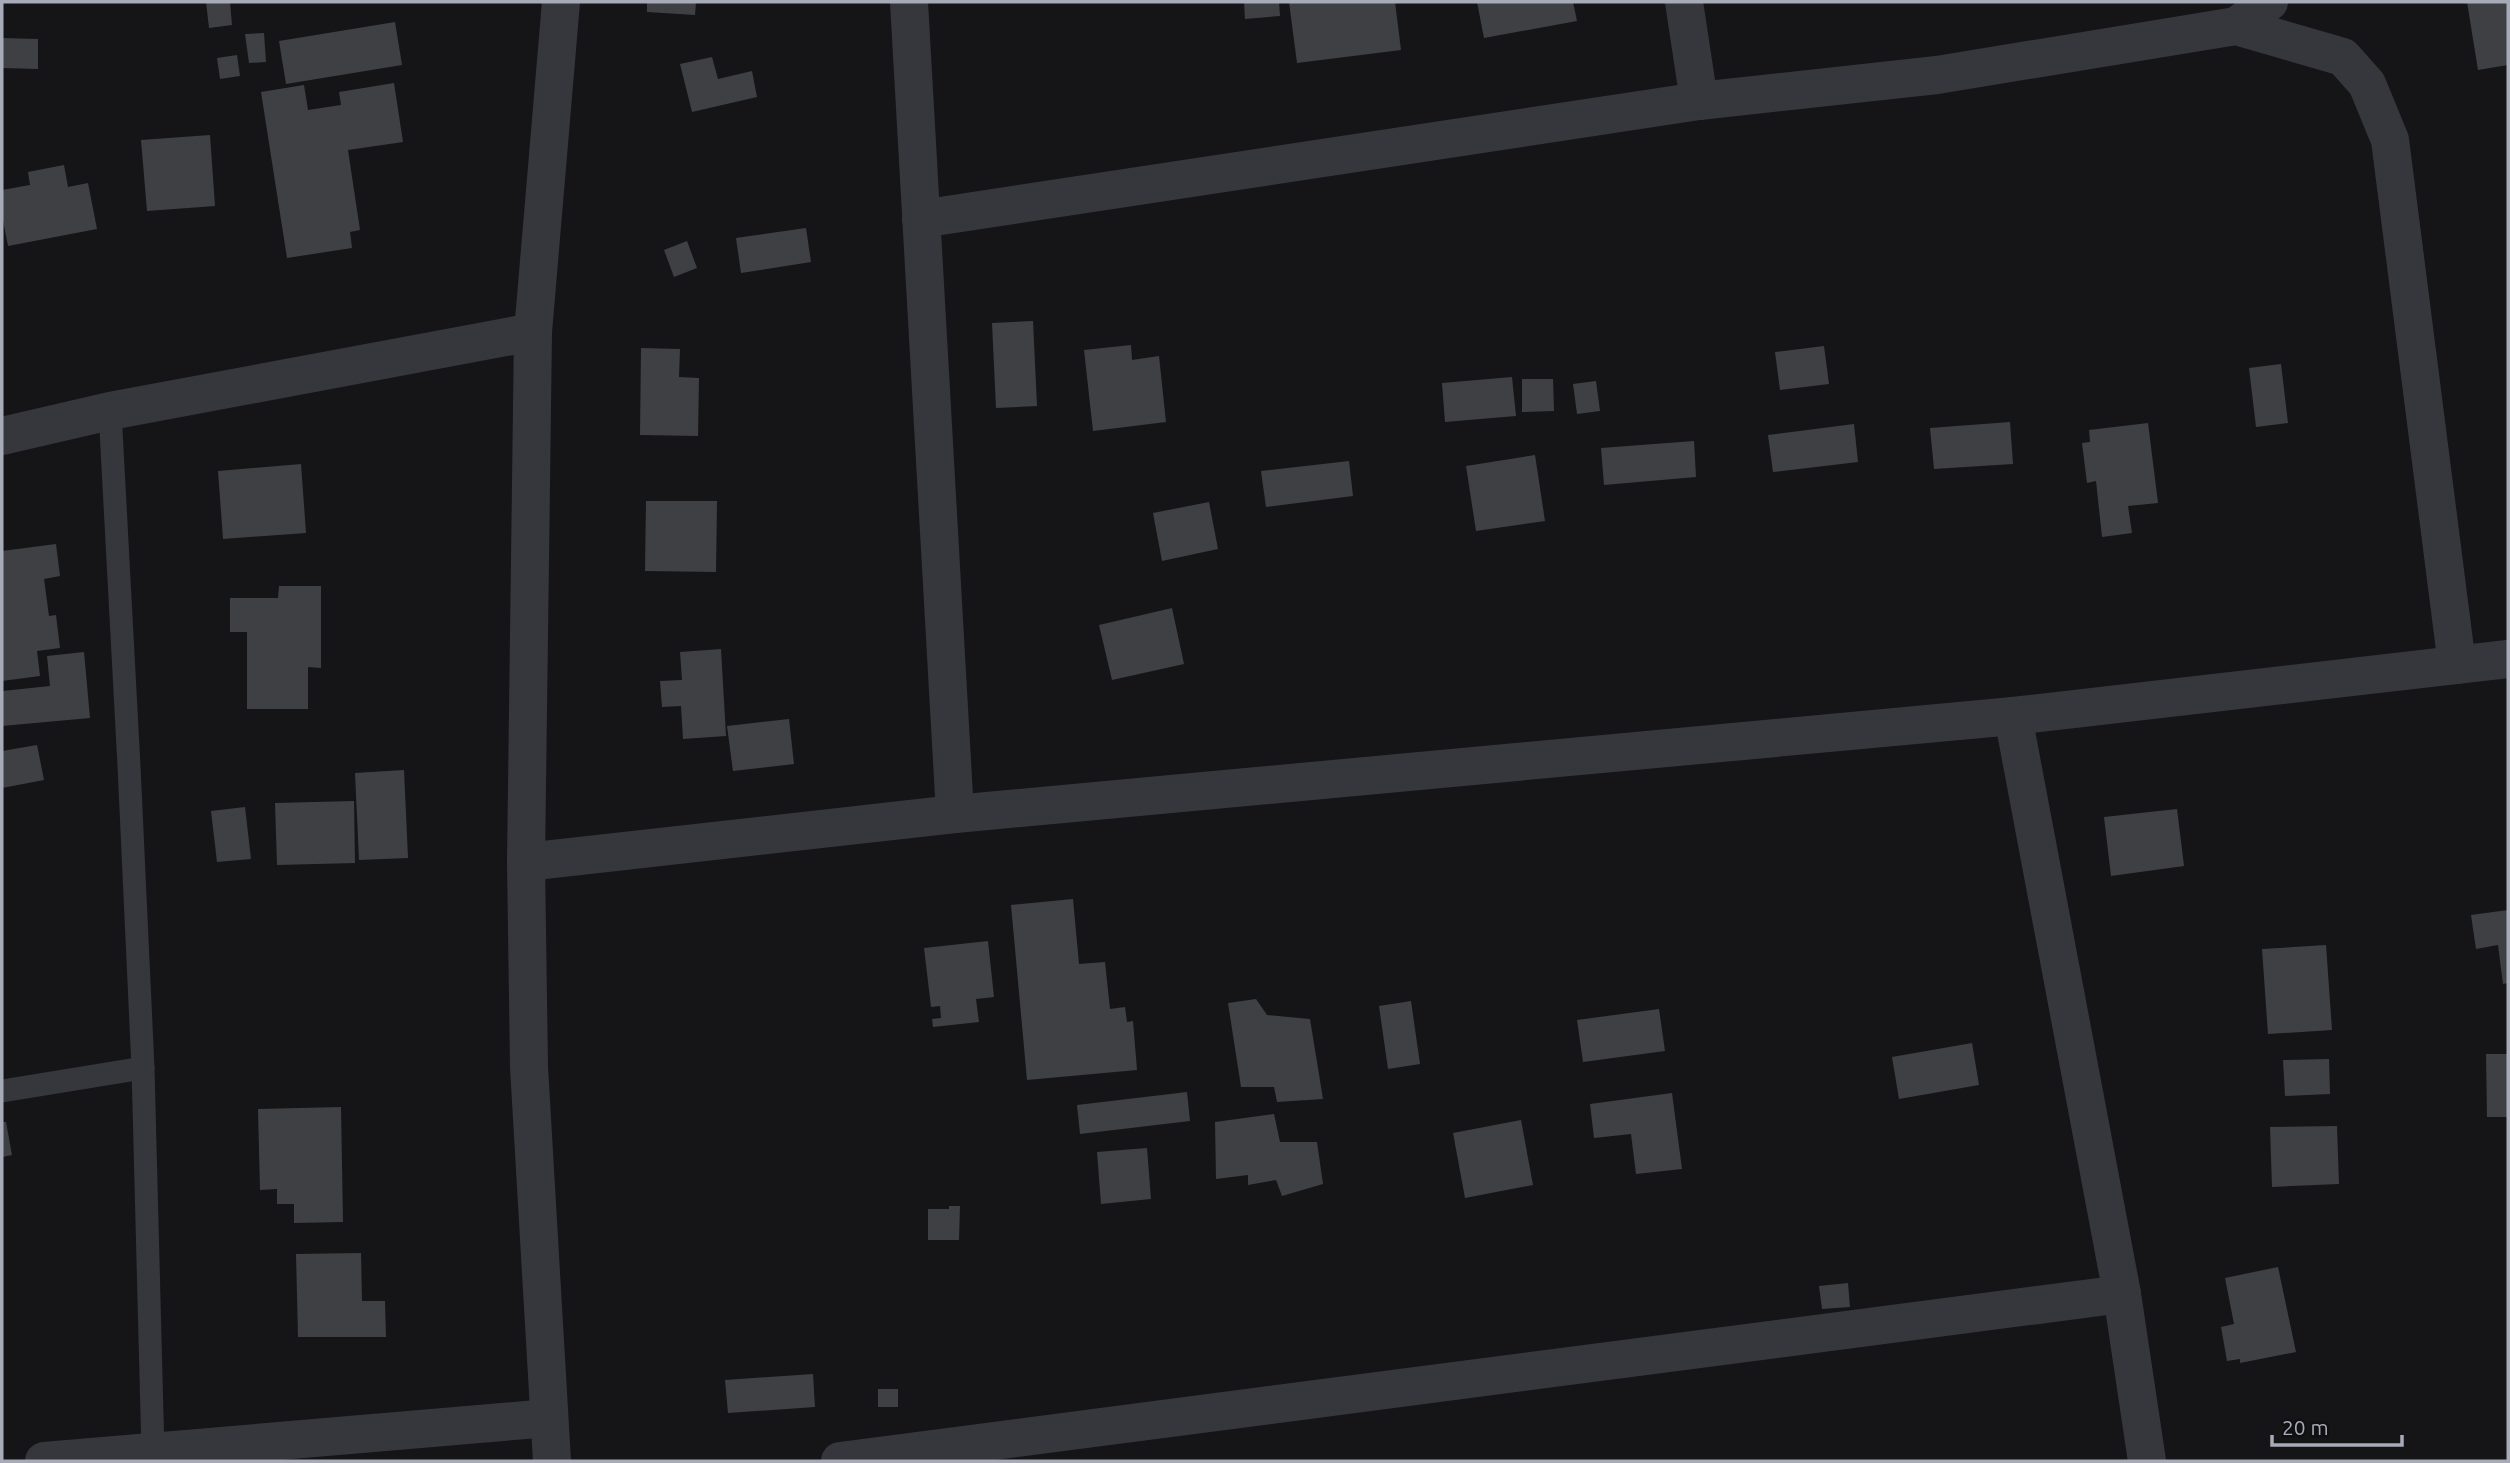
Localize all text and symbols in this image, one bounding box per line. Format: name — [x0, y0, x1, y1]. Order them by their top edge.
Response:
scale bar — [2272, 1404, 2402, 1448]
text: 20 m — [2282, 1415, 2329, 1439]

